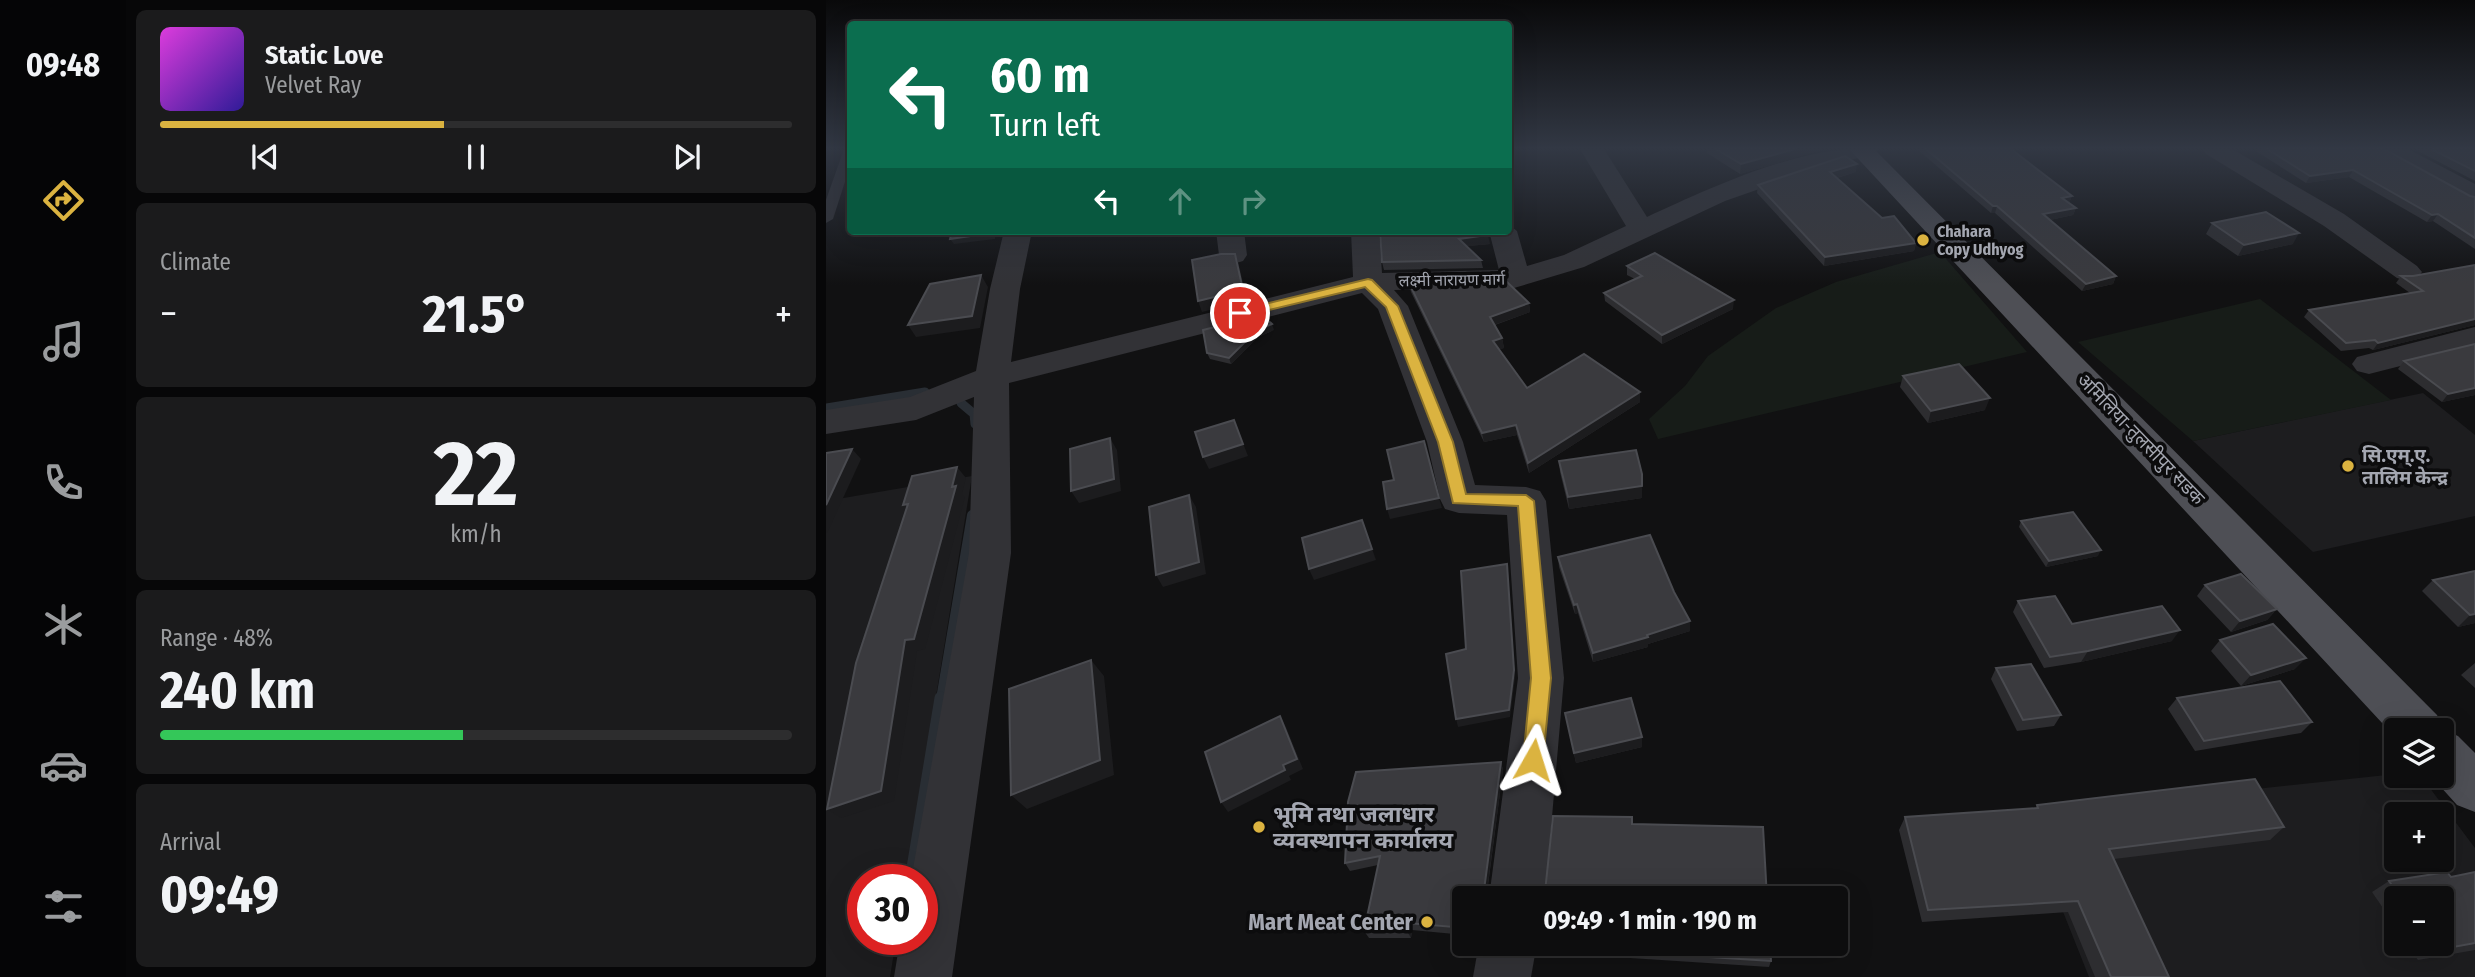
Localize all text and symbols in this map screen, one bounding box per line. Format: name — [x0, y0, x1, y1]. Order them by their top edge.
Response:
text: Static Love — [265, 40, 383, 71]
text: 09:48 — [26, 46, 100, 84]
text: 60 m — [990, 46, 1090, 105]
icon: left — [875, 49, 966, 140]
text: Velvet Ray — [265, 71, 361, 99]
text: Turn left — [990, 106, 1100, 144]
icon: previous — [246, 138, 284, 176]
icon: pause — [457, 138, 495, 176]
icon: next — [668, 138, 706, 176]
icon: directions — [39, 176, 88, 225]
icon: left — [1088, 182, 1126, 220]
icon: ahead — [1161, 182, 1199, 220]
icon: right — [1234, 182, 1272, 220]
place label: Chahara Copy Udhyog — [1937, 222, 2024, 259]
marker: Chahara Copy Udhyog — [1915, 232, 1931, 248]
text: Climate — [160, 248, 231, 276]
street label: लक्ष्मी नारायण मार्ग — [1399, 270, 1506, 290]
text: 21.5° — [422, 283, 529, 346]
pin — [1210, 283, 1270, 343]
text: − — [160, 291, 177, 337]
text: + — [775, 291, 792, 337]
icon: arrive — [1221, 294, 1259, 332]
icon: music — [39, 317, 88, 366]
street label: अमिलिया-तुलसीपुर सडक — [2072, 369, 2210, 510]
text: 22 — [434, 420, 518, 529]
place label: सि.एम्.ए. तालिम केन्द्र — [2362, 444, 2448, 489]
icon: phone — [39, 458, 88, 507]
marker: सि.एम्.ए. तालिम केन्द्र — [2340, 458, 2356, 474]
text: km/h — [450, 520, 502, 548]
icon: climate — [39, 600, 88, 649]
text: Range · 48% — [160, 624, 273, 652]
text: 240 km — [160, 659, 315, 722]
map controls — [2384, 718, 2454, 956]
button: layers — [2384, 718, 2454, 788]
position arrow — [1496, 723, 1570, 797]
icon: car — [39, 741, 88, 790]
place label: भूमि तथा जलाधार व्यवस्थापन कार्यालय — [1272, 800, 1454, 854]
button: + — [2384, 802, 2454, 872]
marker: भूमि तथा जलाधार व्यवस्थापन कार्यालय — [1251, 819, 1267, 835]
text: Arrival — [160, 828, 221, 856]
text: 09:49 — [160, 863, 279, 926]
speed limit sign: 30 — [847, 864, 938, 955]
icon: filters — [39, 882, 88, 931]
button: − — [2384, 886, 2454, 956]
text: 09:49 · 1 min · 190 m — [1543, 905, 1757, 936]
place label: Mart Meat Center — [1248, 908, 1414, 936]
marker: Mart Meat Center — [1419, 914, 1435, 930]

